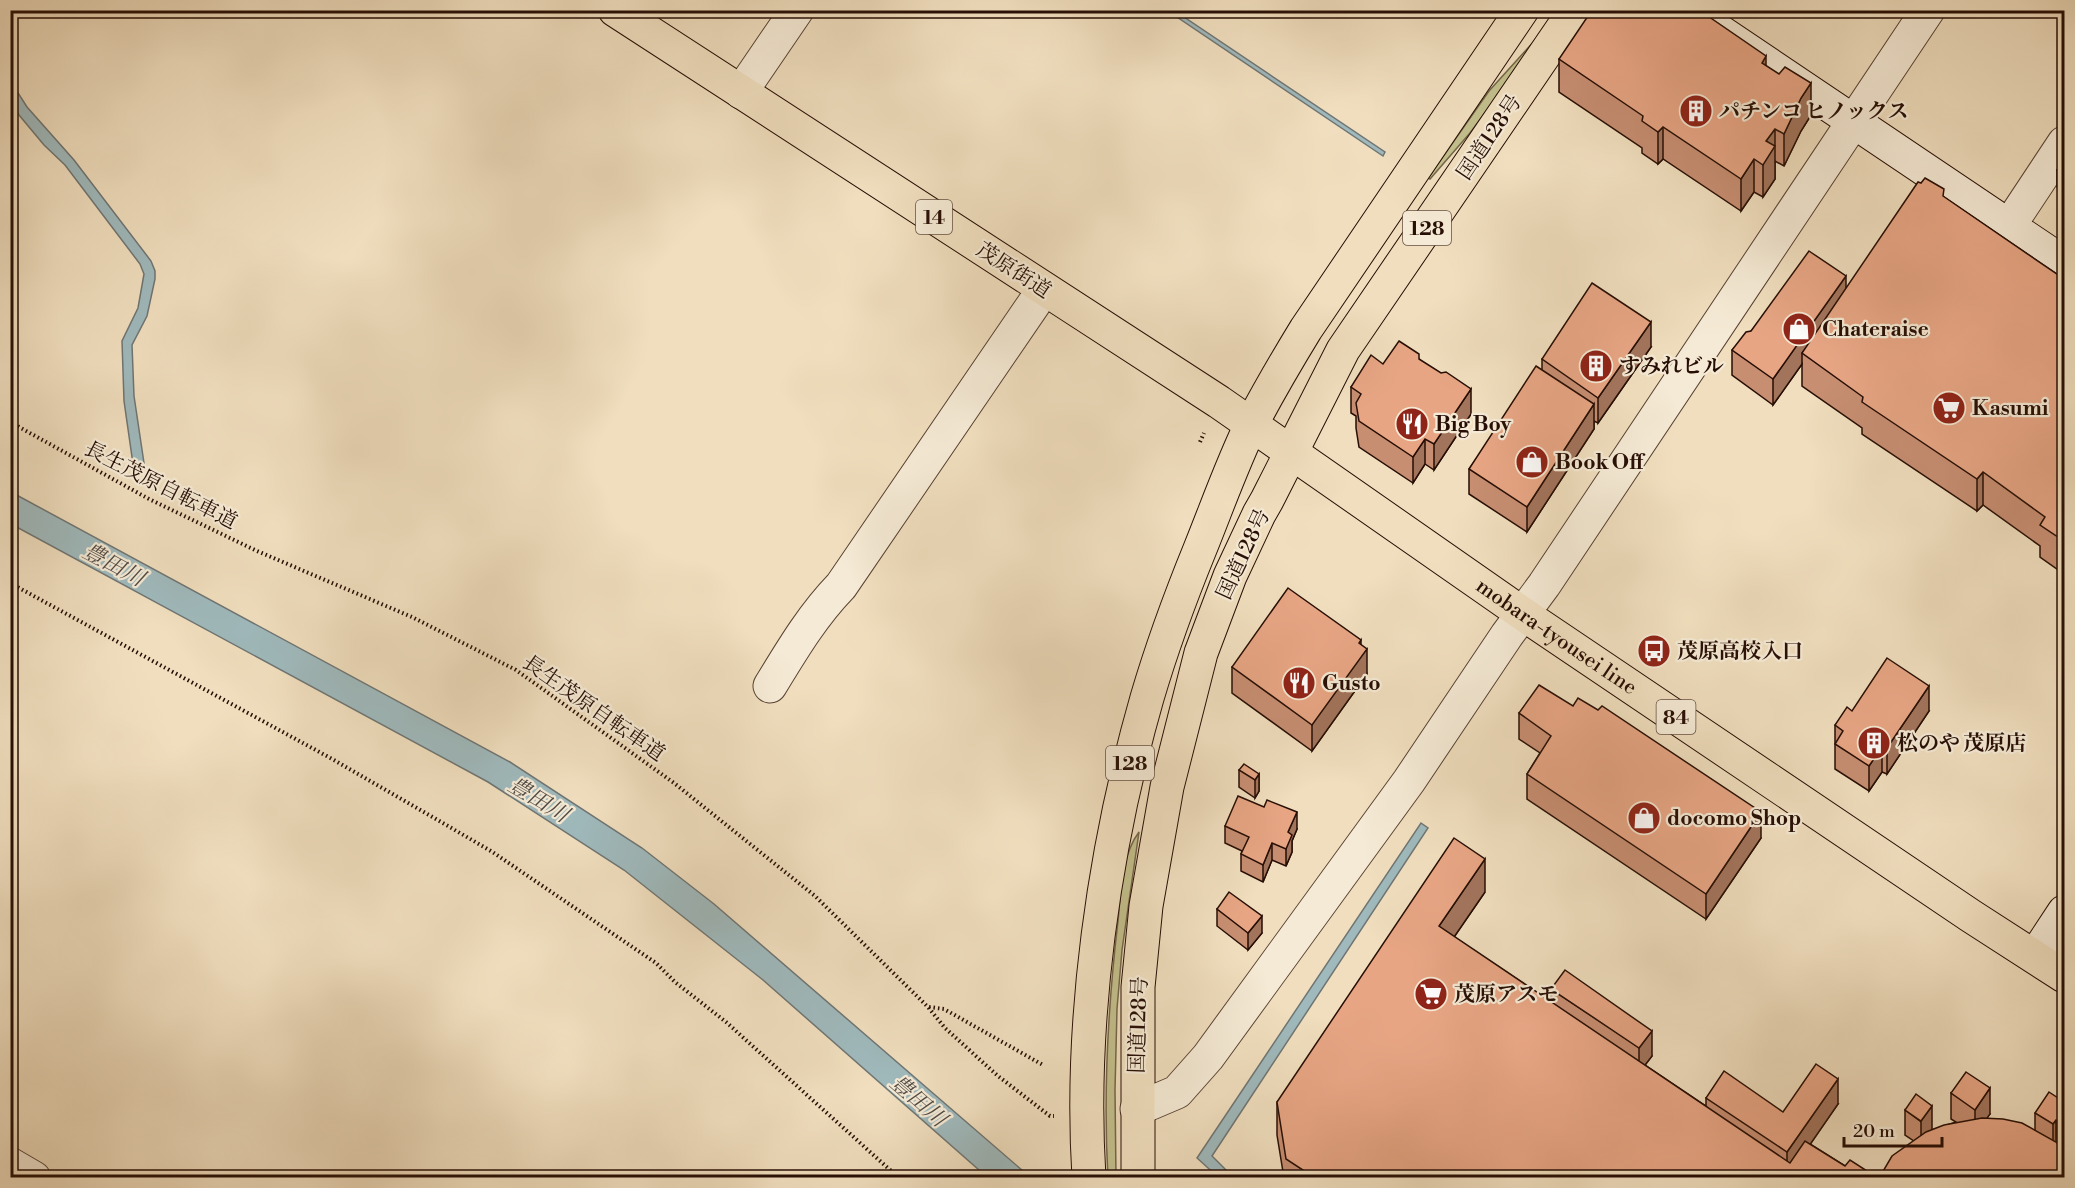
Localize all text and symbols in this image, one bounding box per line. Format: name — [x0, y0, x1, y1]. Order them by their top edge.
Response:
street label: 国道128号 — [1452, 90, 1528, 185]
building icon: パチンコ ヒノックス — [1678, 93, 1714, 129]
place label: パチンコ ヒノックス — [1719, 99, 1908, 125]
road number: 14 — [916, 200, 952, 234]
road number: 128 — [1403, 211, 1451, 245]
street label: 茂原街道 — [971, 237, 1056, 305]
shop icon: Chateraise — [1781, 311, 1817, 347]
place label: Chateraise — [1822, 317, 1929, 343]
building icon: すみれビル — [1578, 348, 1614, 384]
place label: すみれビル — [1619, 354, 1724, 380]
supermarket icon: Kasumi — [1931, 390, 1967, 426]
place label: Kasumi — [1972, 396, 2049, 422]
restaurant icon: Big Boy — [1394, 406, 1430, 442]
place label: Big Boy — [1435, 412, 1511, 438]
street label: 長生茂原自転車道 — [80, 436, 241, 536]
shop icon: Book Off — [1514, 444, 1550, 480]
place label: Book Off — [1555, 450, 1646, 476]
street label: 国道128号 — [1212, 505, 1276, 604]
water label: 豊田川 — [78, 538, 151, 594]
street label: mobara-tyousei line — [1470, 573, 1642, 701]
bus stop icon: 茂原高校入口 — [1636, 633, 1672, 669]
place label: 茂原高校入口 — [1677, 639, 1803, 665]
street label: 長生茂原自転車道 — [517, 650, 670, 768]
restaurant icon: Gusto — [1281, 665, 1317, 701]
place label: Gusto — [1322, 671, 1381, 697]
road number: 84 — [1656, 700, 1696, 734]
building icon: 松のや 茂原店 — [1856, 725, 1892, 761]
place label: 松のや 茂原店 — [1897, 731, 2026, 757]
road number: 128 — [1106, 746, 1154, 780]
water label: 豊田川 — [503, 772, 575, 830]
shop icon: docomo Shop — [1626, 800, 1662, 836]
place label: docomo Shop — [1667, 806, 1801, 832]
street label: 国道128号 — [1124, 976, 1154, 1074]
supermarket icon: 茂原アスモ — [1413, 976, 1449, 1012]
place label: 茂原アスモ — [1454, 982, 1558, 1008]
water label: 豊田川 — [884, 1069, 953, 1134]
scale bar — [1844, 1110, 1942, 1148]
text: 20 m — [1853, 1120, 1895, 1143]

